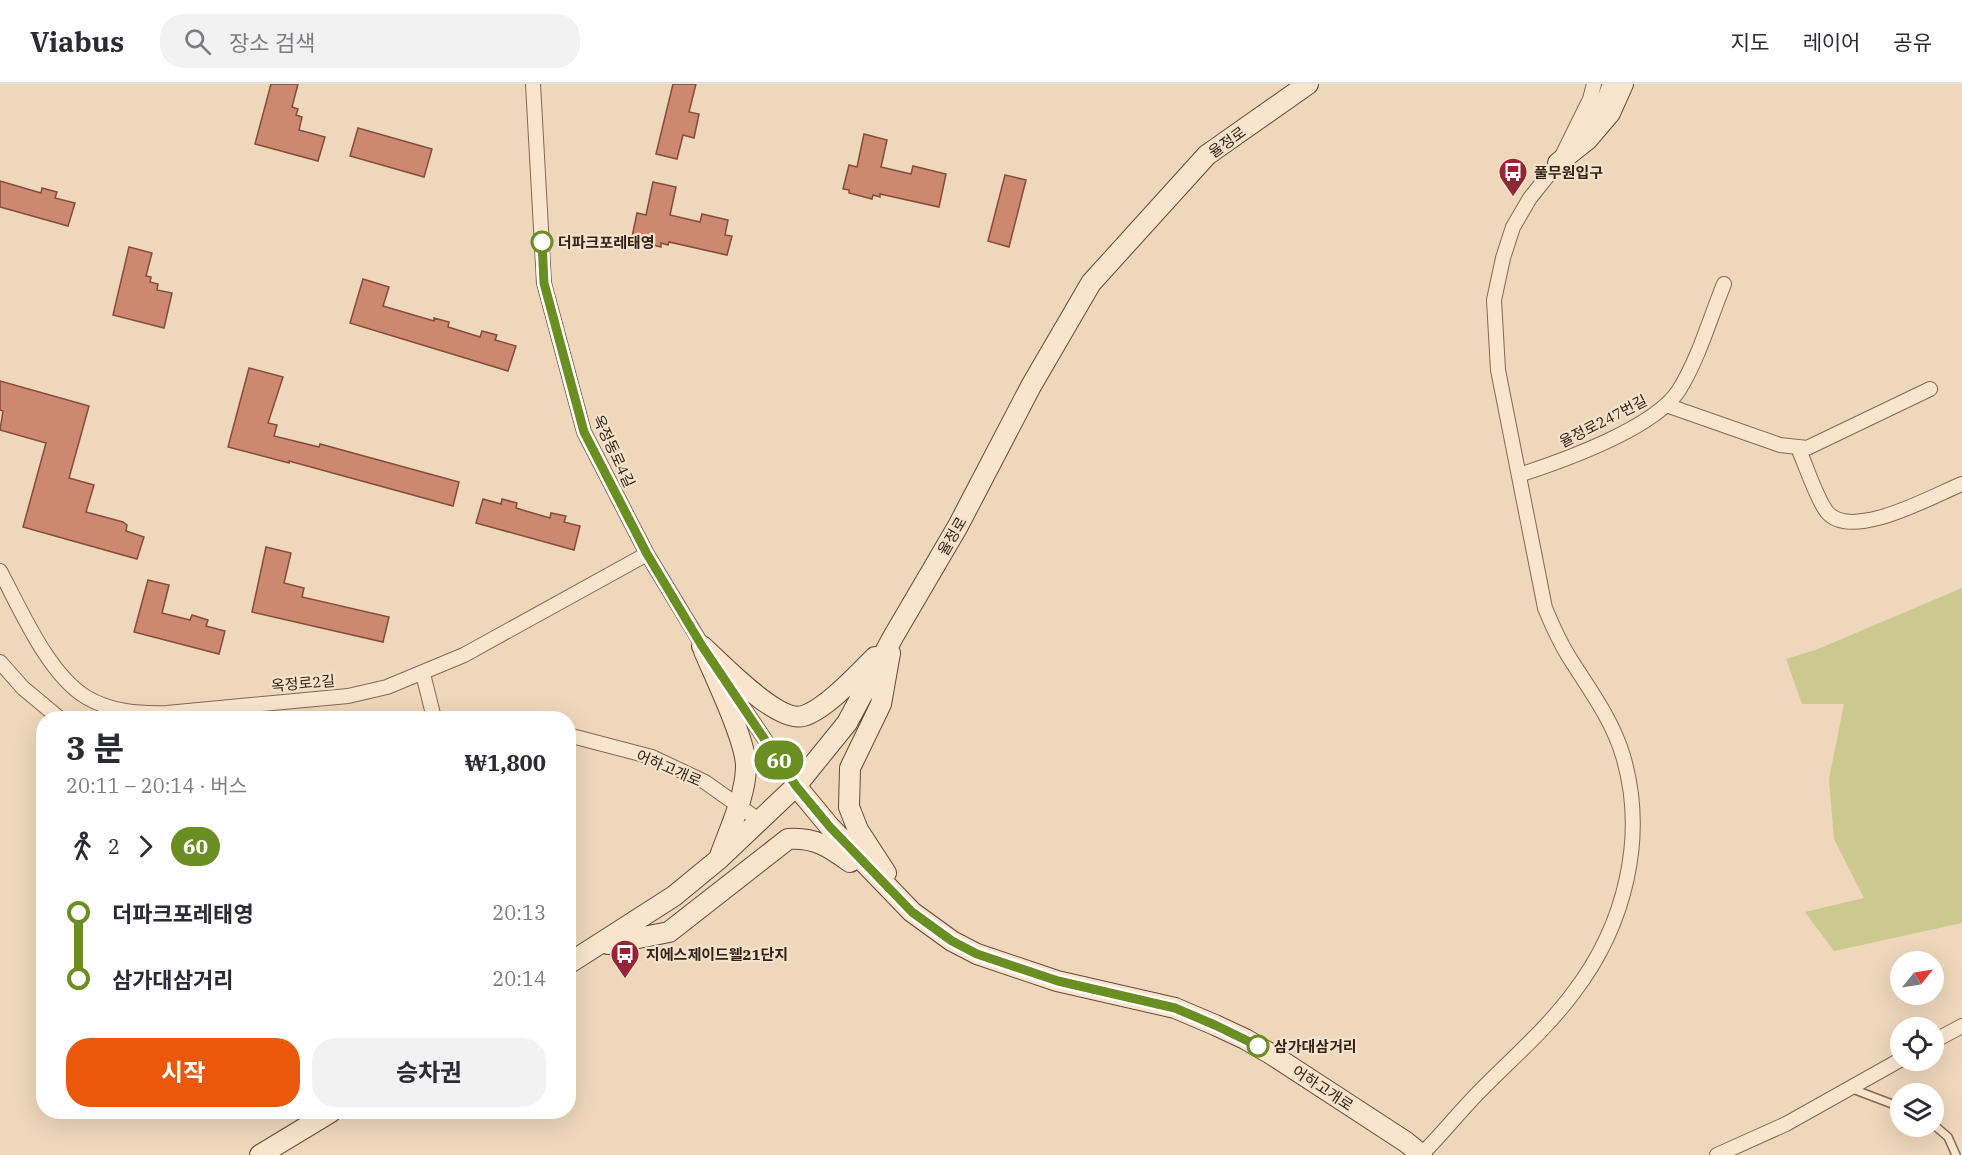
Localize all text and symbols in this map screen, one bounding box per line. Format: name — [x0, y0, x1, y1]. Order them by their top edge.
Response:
search box — [160, 14, 580, 68]
text: Viabus — [30, 23, 124, 60]
icon: search — [181, 25, 214, 58]
text: 장소 검색 — [229, 28, 315, 57]
text: 지도 — [1731, 28, 1769, 56]
text: 레이어 — [1802, 28, 1860, 56]
text: 공유 — [1893, 28, 1932, 56]
street label: 율정로 — [1205, 122, 1249, 162]
bus stop icon: 풀무원입구 — [1497, 156, 1529, 198]
place label: 풀무원입구 — [1534, 163, 1603, 182]
marker: 더파크포레태영 — [531, 231, 553, 253]
place label: 더파크포레태영 — [558, 233, 655, 252]
street label: 율정로247번길 — [1556, 391, 1650, 451]
street label: 옥정동로4길 — [589, 412, 639, 490]
street label: 율정로 — [933, 513, 971, 559]
street label: 옥정로2길 — [270, 671, 336, 695]
text: 3 분 — [66, 726, 124, 769]
line badge: 60 — [752, 740, 806, 780]
street label: 어하고개로 — [634, 746, 704, 790]
text: 60 — [766, 746, 792, 774]
text: ₩1,800 — [464, 748, 546, 777]
text: 20:11 – 20:14 · 버스 — [66, 772, 247, 799]
icon: walk — [66, 830, 99, 863]
icon: forward — [129, 830, 162, 863]
text: 60 — [183, 832, 208, 860]
text: 2 — [108, 833, 120, 860]
text: 더파크포레태영 — [112, 899, 254, 928]
text: 20:13 — [492, 899, 546, 926]
bus stop icon: 지에스제이드웰21단지 — [609, 938, 641, 980]
place label: 지에스제이드웰21단지 — [646, 945, 788, 964]
north arrow — [1890, 951, 1944, 1005]
map controls — [1890, 951, 1944, 1137]
text: 삼가대삼거리 — [112, 965, 233, 994]
text: 20:14 — [492, 965, 546, 992]
button: locate — [1890, 1017, 1944, 1071]
marker: 삼가대삼거리 — [1247, 1035, 1269, 1057]
place label: 삼가대삼거리 — [1274, 1037, 1357, 1056]
button: 시작 — [66, 1038, 300, 1107]
button: 승차권 — [312, 1038, 546, 1107]
street label: 어하고개로 — [1289, 1061, 1357, 1115]
button: layers — [1890, 1083, 1944, 1137]

